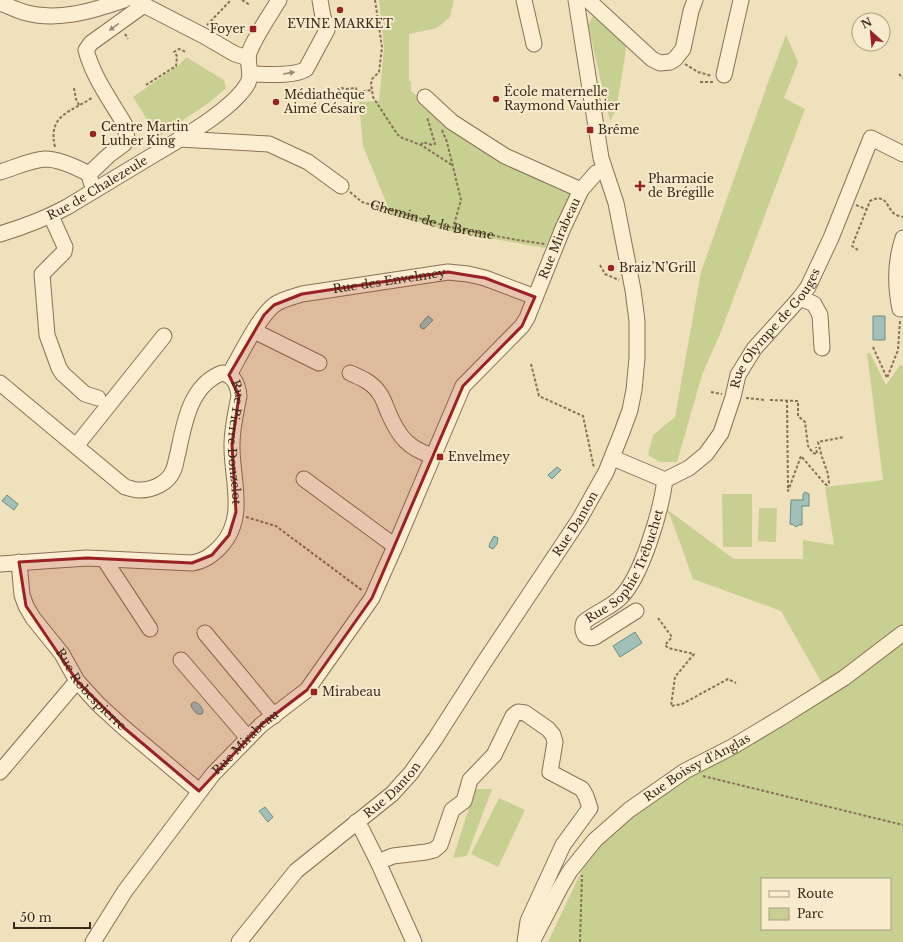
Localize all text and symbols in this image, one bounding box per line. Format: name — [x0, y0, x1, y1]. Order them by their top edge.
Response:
marker: EVINE MARKET — [335, 5, 345, 15]
north arrow — [851, 12, 891, 52]
text: N — [859, 14, 875, 32]
place label: EVINE MARKET — [287, 16, 393, 31]
place label: Foyer — [210, 21, 245, 36]
one-way arrow — [109, 23, 120, 31]
marker: Foyer — [248, 24, 258, 34]
one-way arrow — [283, 70, 295, 76]
place label: École maternelle Raymond Vauthier — [504, 83, 620, 113]
place label: Médiathèque Aimé Césaire — [283, 87, 366, 116]
marker: École maternelle Raymond Vauthier — [491, 94, 501, 104]
marker: Médiathèque Aimé Césaire — [271, 97, 281, 107]
place label: Centre Martin Luther King — [101, 119, 189, 148]
place label: Brême — [598, 122, 640, 137]
marker: Brême — [585, 125, 595, 135]
marker: Centre Martin Luther King — [88, 129, 98, 139]
street label: Rue de Chalezeule — [44, 152, 150, 223]
place label: Pharmacie de Brégille — [648, 171, 714, 200]
marker: Pharmacie de Brégille — [635, 181, 645, 191]
street label: Rue Mirabeau — [535, 195, 583, 281]
street label: Chemin de la Breme — [368, 197, 495, 242]
place label: Braiz’N’Grill — [619, 260, 696, 275]
marker: Braiz’N’Grill — [606, 263, 616, 273]
street label: Rue des Envelmey — [332, 264, 447, 296]
street label: Rue Olympe de Gouges — [727, 266, 823, 390]
street label: Rue Pierre Donzelot — [225, 377, 247, 505]
place label: Envelmey — [448, 449, 510, 464]
marker: Envelmey — [435, 452, 445, 462]
street label: Rue Danton — [549, 488, 601, 559]
street label: Rue Sophie Trébuchet — [582, 507, 666, 626]
street label: Rue Robespierre — [53, 645, 129, 733]
place label: Mirabeau — [322, 684, 381, 699]
marker: Mirabeau — [309, 687, 319, 697]
street label: Rue Mirabeau — [209, 706, 281, 778]
street label: Rue Boissy d'Anglas — [641, 730, 753, 805]
street label: Rue Danton — [360, 759, 423, 821]
legend — [761, 878, 891, 930]
text: Route — [797, 886, 834, 901]
scale bar — [14, 904, 90, 930]
text: Parc — [797, 906, 824, 921]
text: 50 m — [20, 910, 52, 925]

